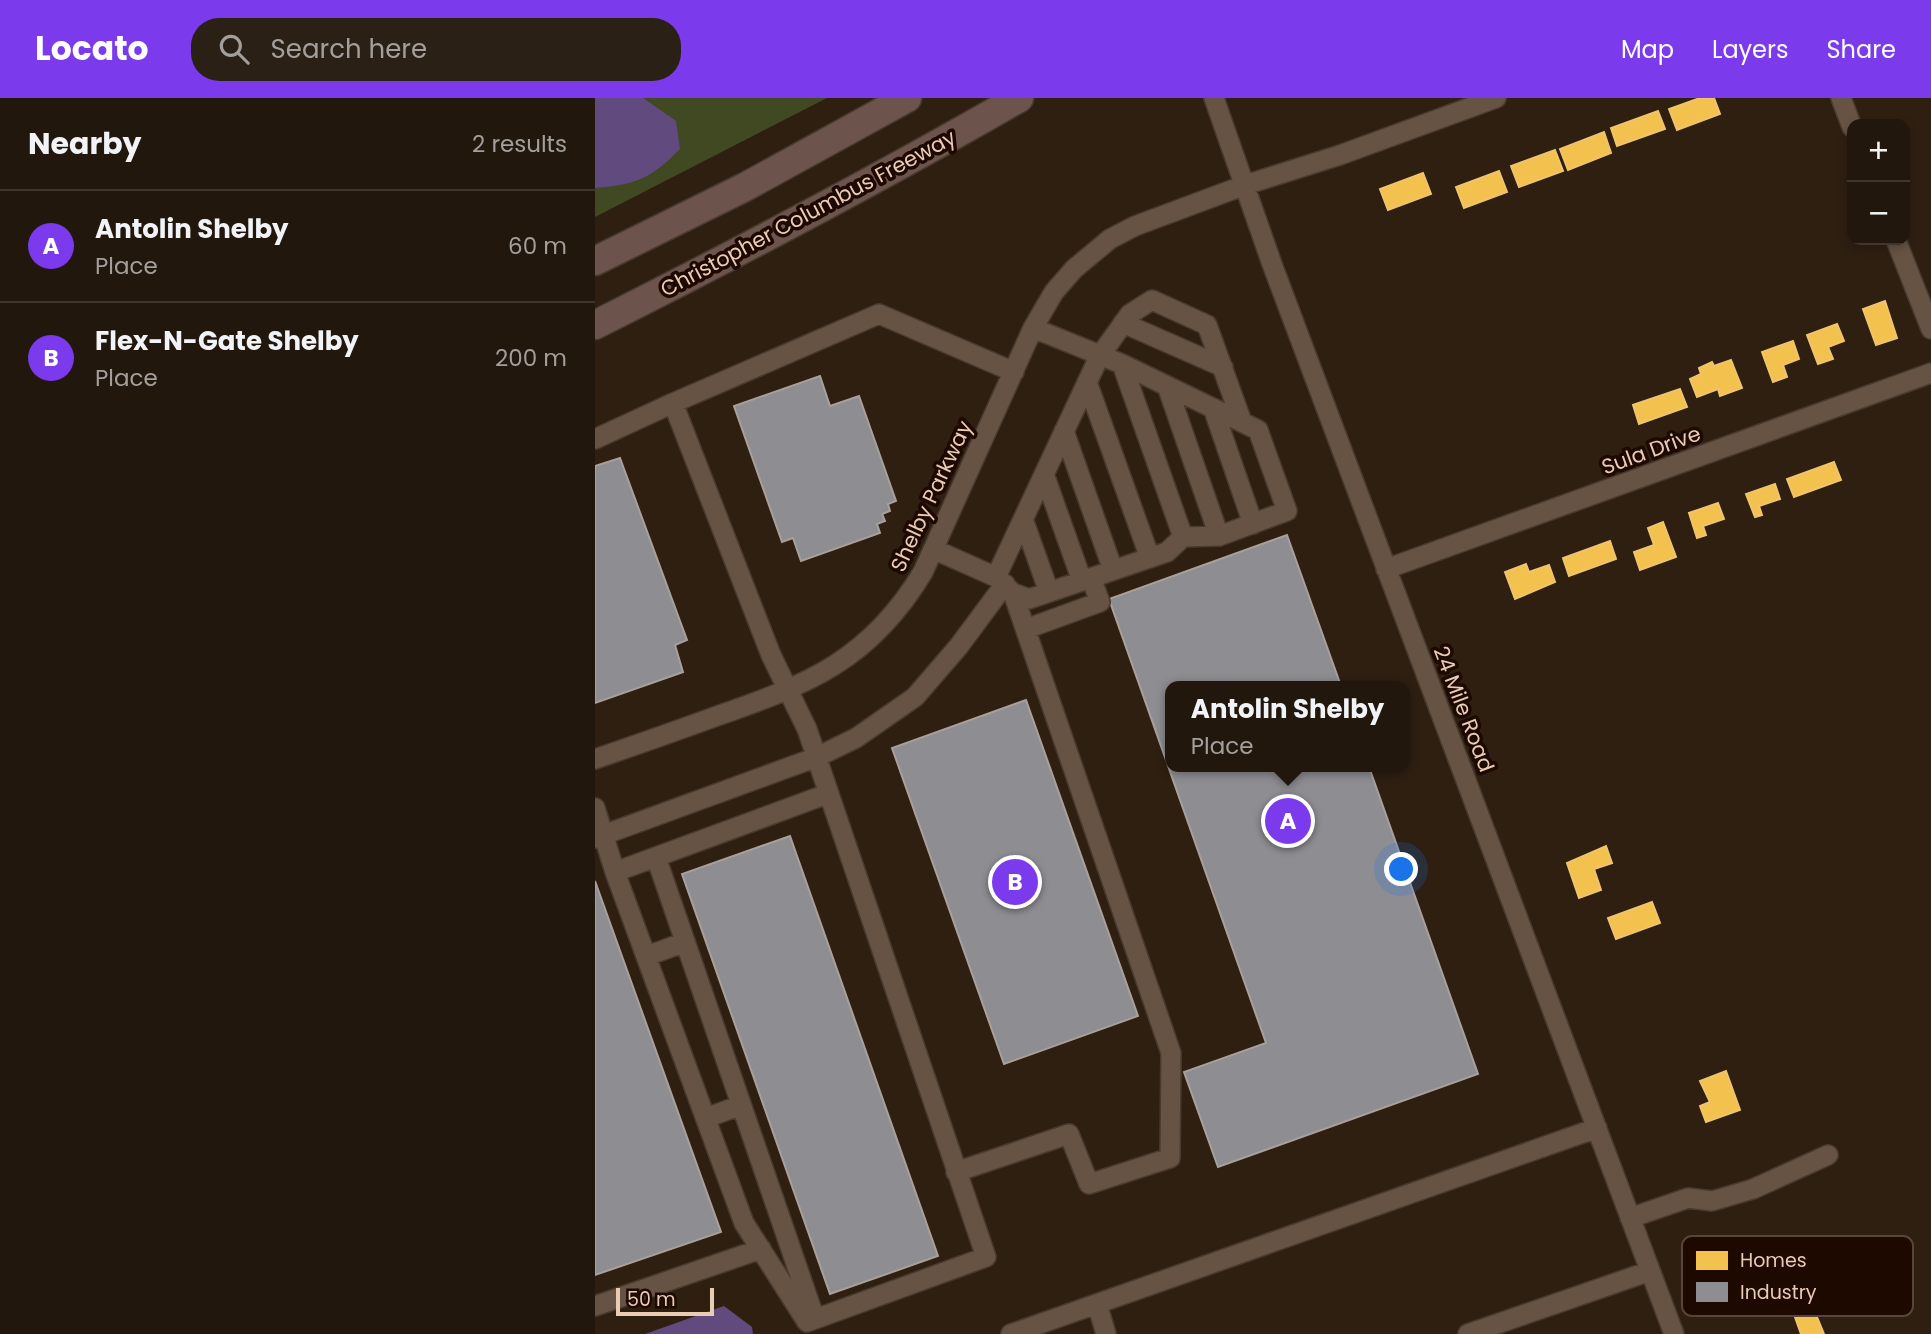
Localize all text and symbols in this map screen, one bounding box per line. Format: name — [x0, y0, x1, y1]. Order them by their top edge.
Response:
search box — [191, 18, 681, 81]
text: Locato — [35, 25, 149, 72]
icon: search — [215, 30, 253, 68]
text: Search here — [271, 31, 427, 67]
text: Map — [1621, 33, 1674, 66]
text: Layers — [1712, 33, 1788, 66]
text: Share — [1826, 33, 1896, 66]
map controls — [1847, 119, 1910, 245]
button: + — [1847, 119, 1910, 182]
text: Nearby — [28, 122, 142, 165]
street label: Christopher Columbus Freeway — [655, 123, 961, 303]
text: 2 results — [472, 128, 567, 160]
button: − — [1847, 182, 1910, 245]
text: Antolin Shelby — [95, 211, 288, 247]
text: A — [43, 230, 59, 262]
text: 60 m — [508, 230, 567, 262]
text: Place — [95, 250, 158, 282]
text: Flex-N-Gate Shelby — [95, 323, 359, 359]
text: B — [43, 342, 59, 374]
text: 200 m — [495, 342, 567, 374]
text: Place — [95, 362, 158, 394]
street label: Shelby Parkway — [883, 415, 979, 576]
street label: Sula Drive — [1597, 419, 1705, 481]
street label: 24 Mile Road — [1427, 642, 1501, 776]
popup — [1165, 681, 1410, 772]
text: Antolin Shelby — [1191, 691, 1384, 727]
text: Place — [1191, 730, 1254, 762]
pin: A — [1265, 795, 1311, 847]
your location — [1384, 852, 1418, 886]
pin: B — [992, 856, 1038, 908]
legend — [1682, 1236, 1913, 1316]
text: Homes — [1740, 1247, 1807, 1274]
text: Industry — [1740, 1279, 1817, 1306]
scale bar — [616, 1285, 714, 1317]
text: 50 m — [627, 1286, 676, 1313]

